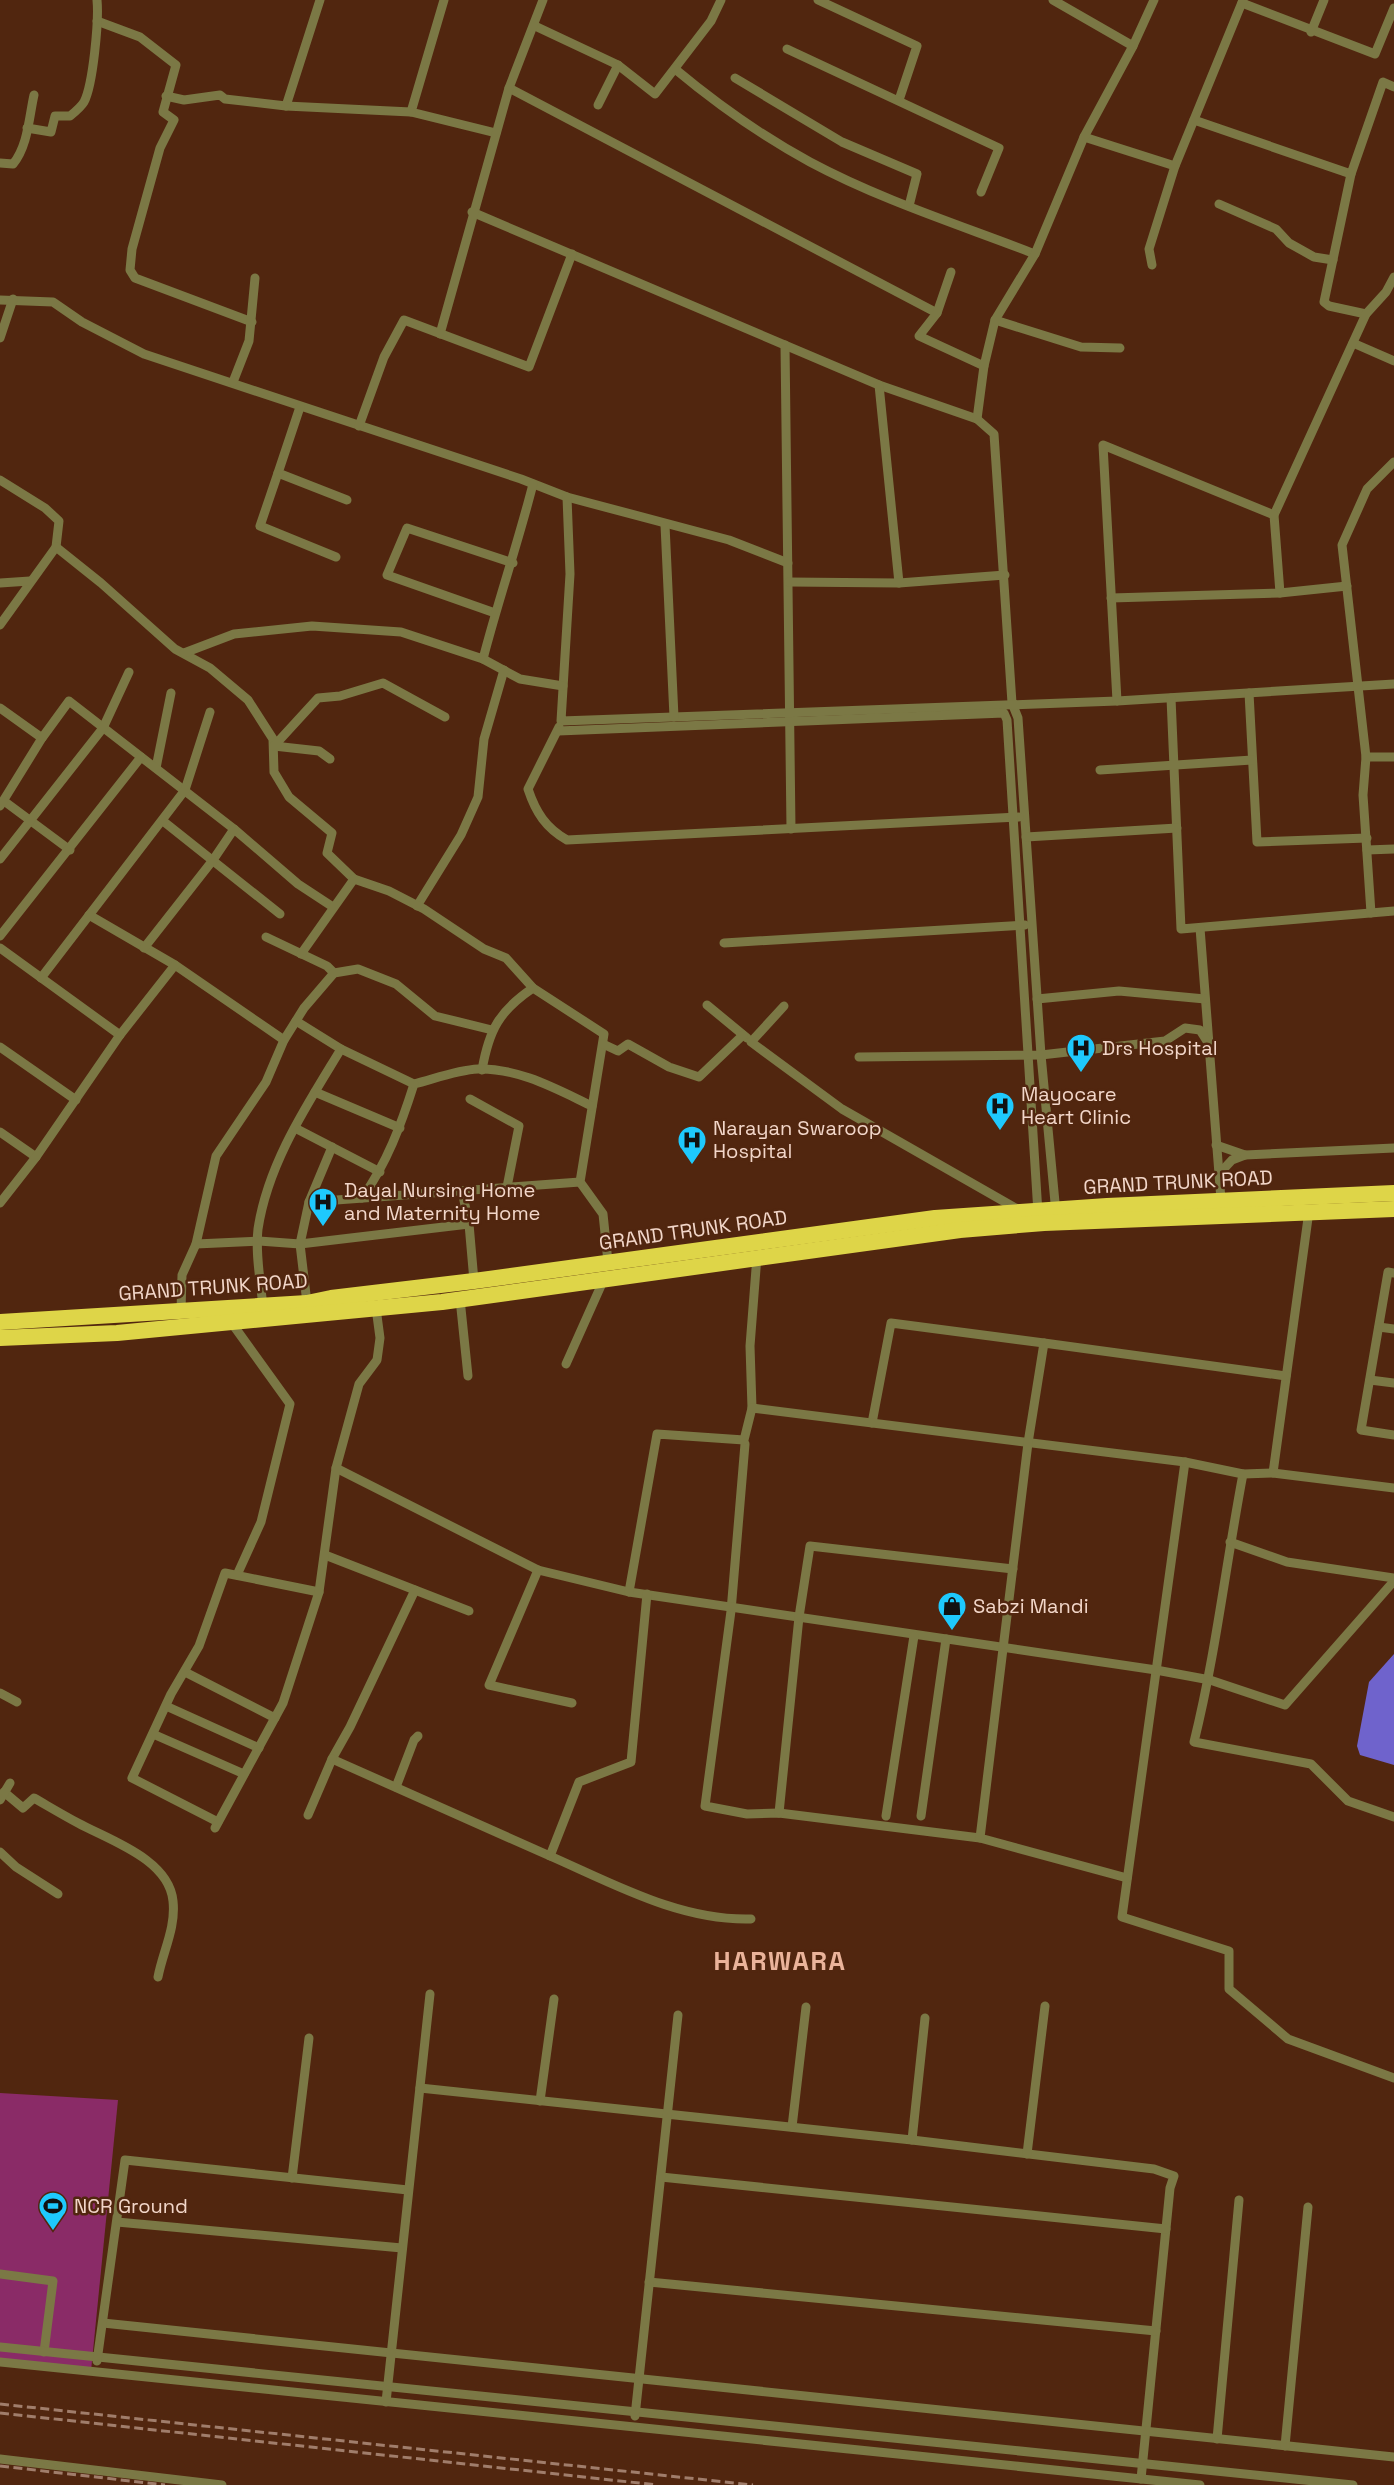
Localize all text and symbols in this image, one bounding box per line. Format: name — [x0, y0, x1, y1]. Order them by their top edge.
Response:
hospital icon: Drs Hospital — [1065, 1032, 1097, 1074]
place label: Drs Hospital — [1102, 1035, 1218, 1061]
place label: Mayocare Heart Clinic — [1021, 1081, 1131, 1130]
hospital icon: Mayocare Heart Clinic — [984, 1090, 1016, 1132]
place label: Narayan Swaroop Hospital — [713, 1115, 882, 1164]
hospital icon: Narayan Swaroop Hospital — [676, 1124, 708, 1166]
street label: GRAND TRUNK ROAD — [1083, 1164, 1273, 1200]
place label: Dayal Nursing Home and Maternity Home — [344, 1177, 540, 1226]
hospital icon: Dayal Nursing Home and Maternity Home — [307, 1186, 339, 1228]
street label: GRAND TRUNK ROAD — [597, 1204, 789, 1256]
street label: GRAND TRUNK ROAD — [118, 1267, 308, 1307]
shop icon: Sabzi Mandi — [936, 1590, 968, 1632]
place label: Sabzi Mandi — [973, 1593, 1089, 1619]
district label: HARWARA — [714, 1944, 846, 1978]
sports icon: NCR Ground — [37, 2190, 69, 2232]
place label: NCR Ground — [74, 2193, 188, 2219]

